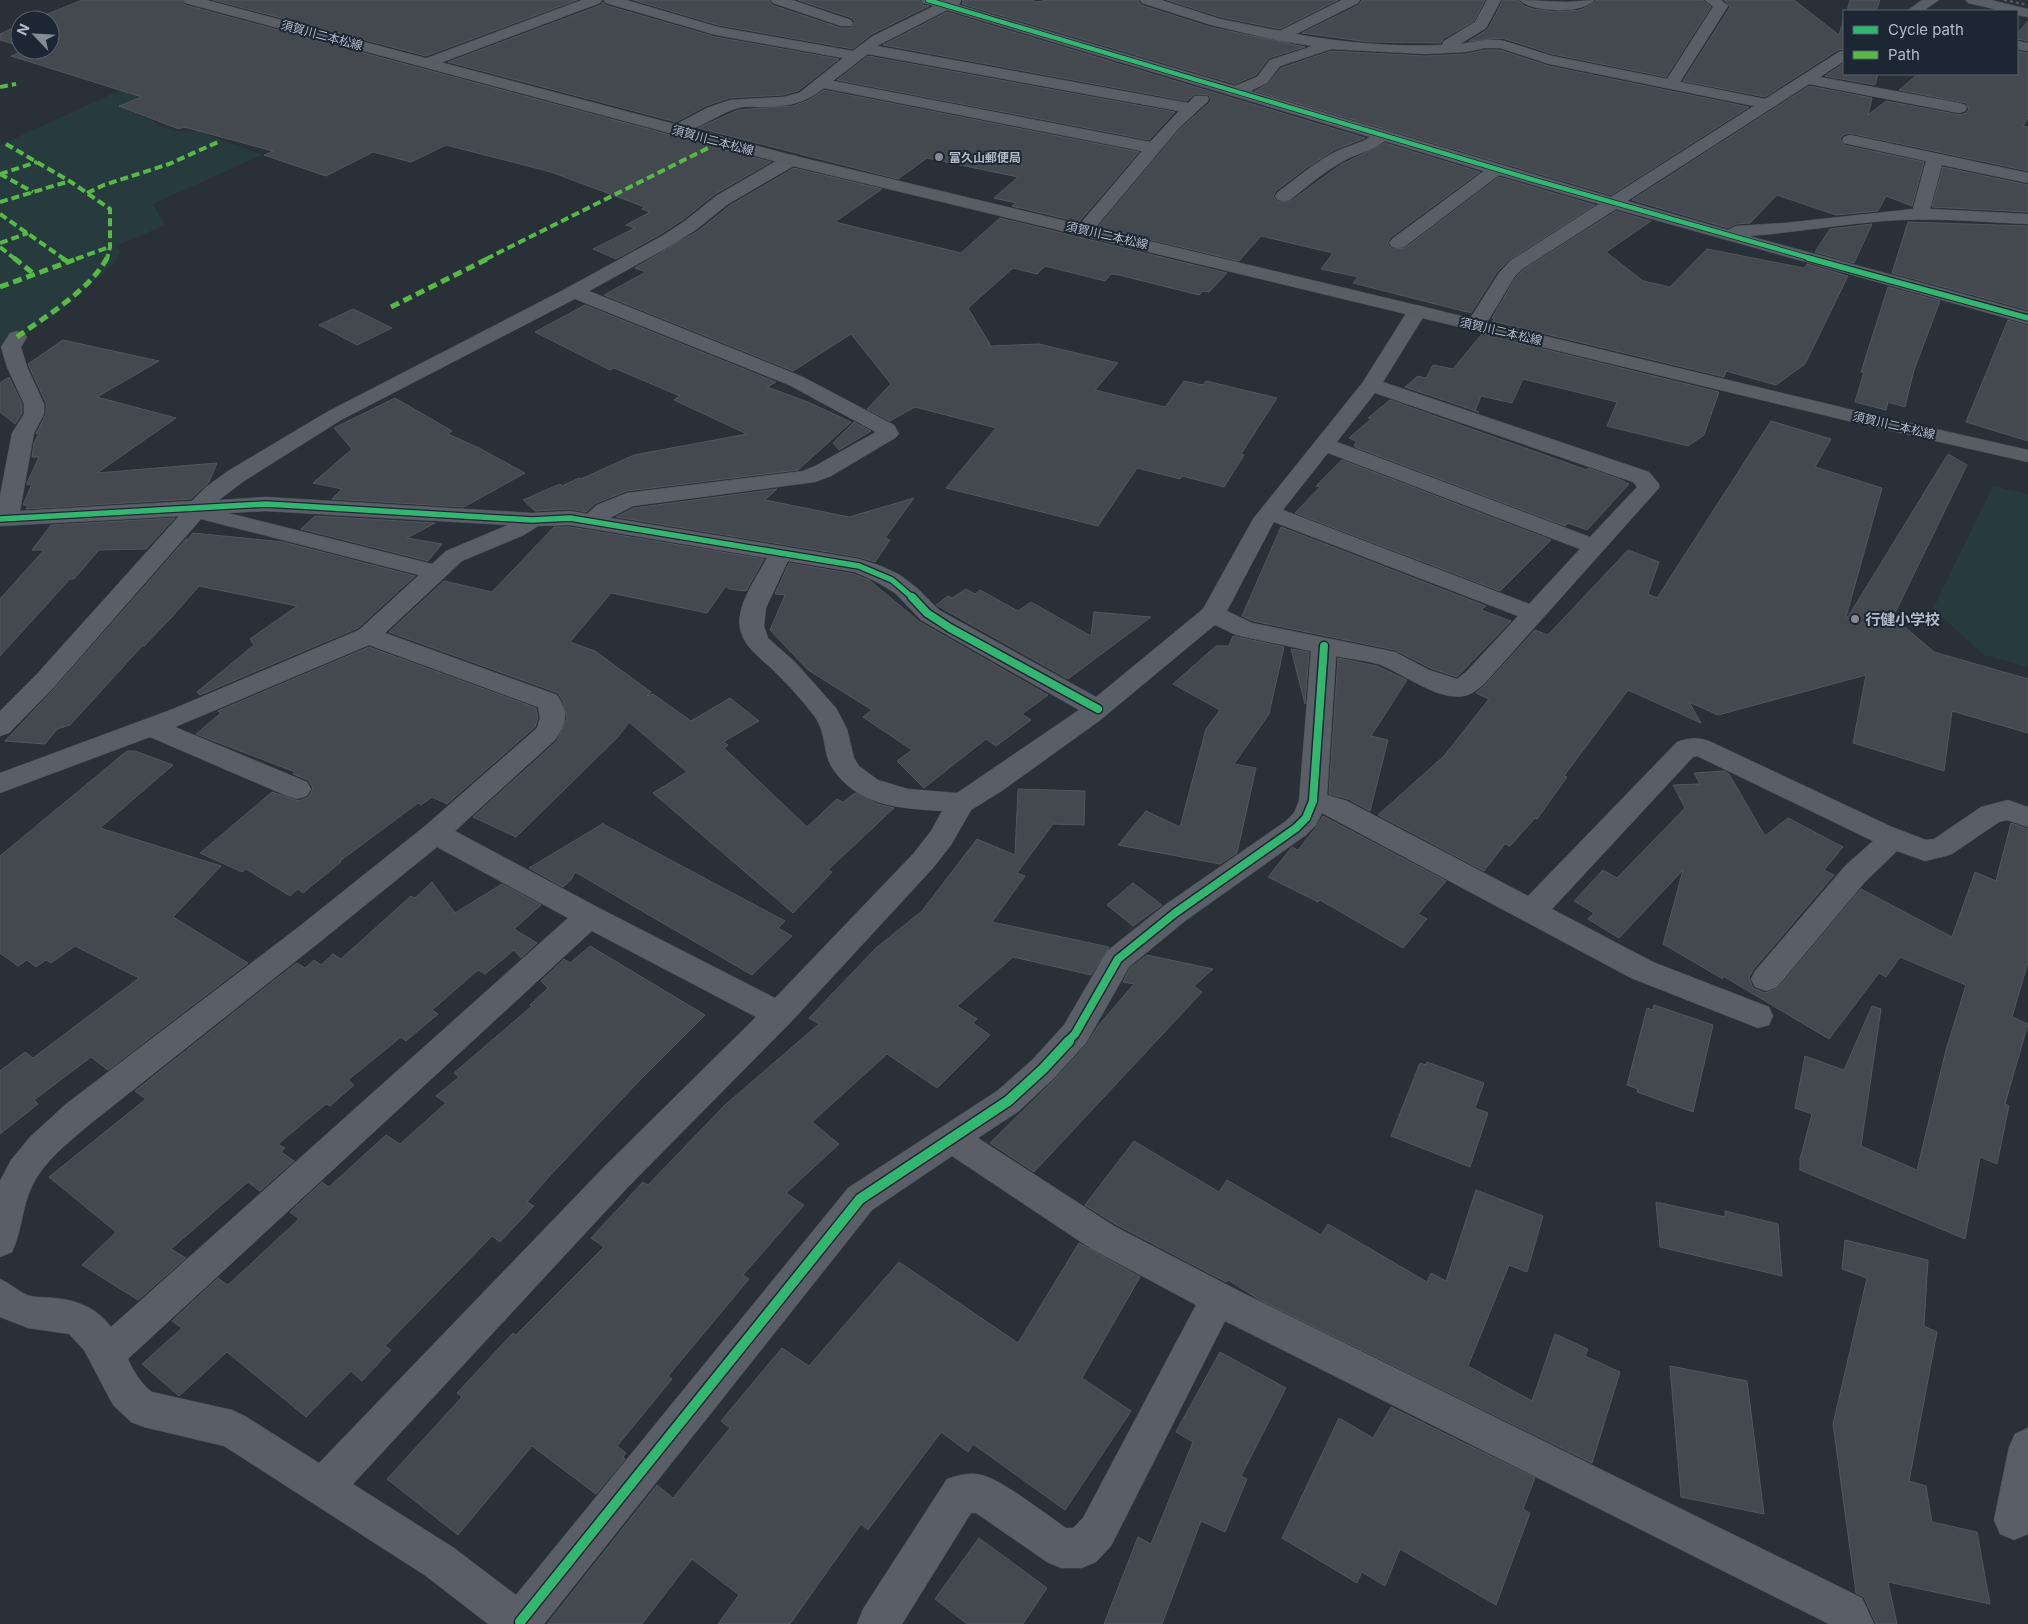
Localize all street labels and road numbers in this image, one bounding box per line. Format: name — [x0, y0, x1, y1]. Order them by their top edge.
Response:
street label: 須賀川二本松線 — [279, 17, 365, 53]
street label: 須賀川二本松線 — [670, 122, 756, 158]
street label: 須賀川二本松線 — [1064, 218, 1150, 252]
street label: 須賀川二本松線 — [1458, 314, 1544, 348]
street label: 須賀川二本松線 — [1851, 408, 1937, 442]

